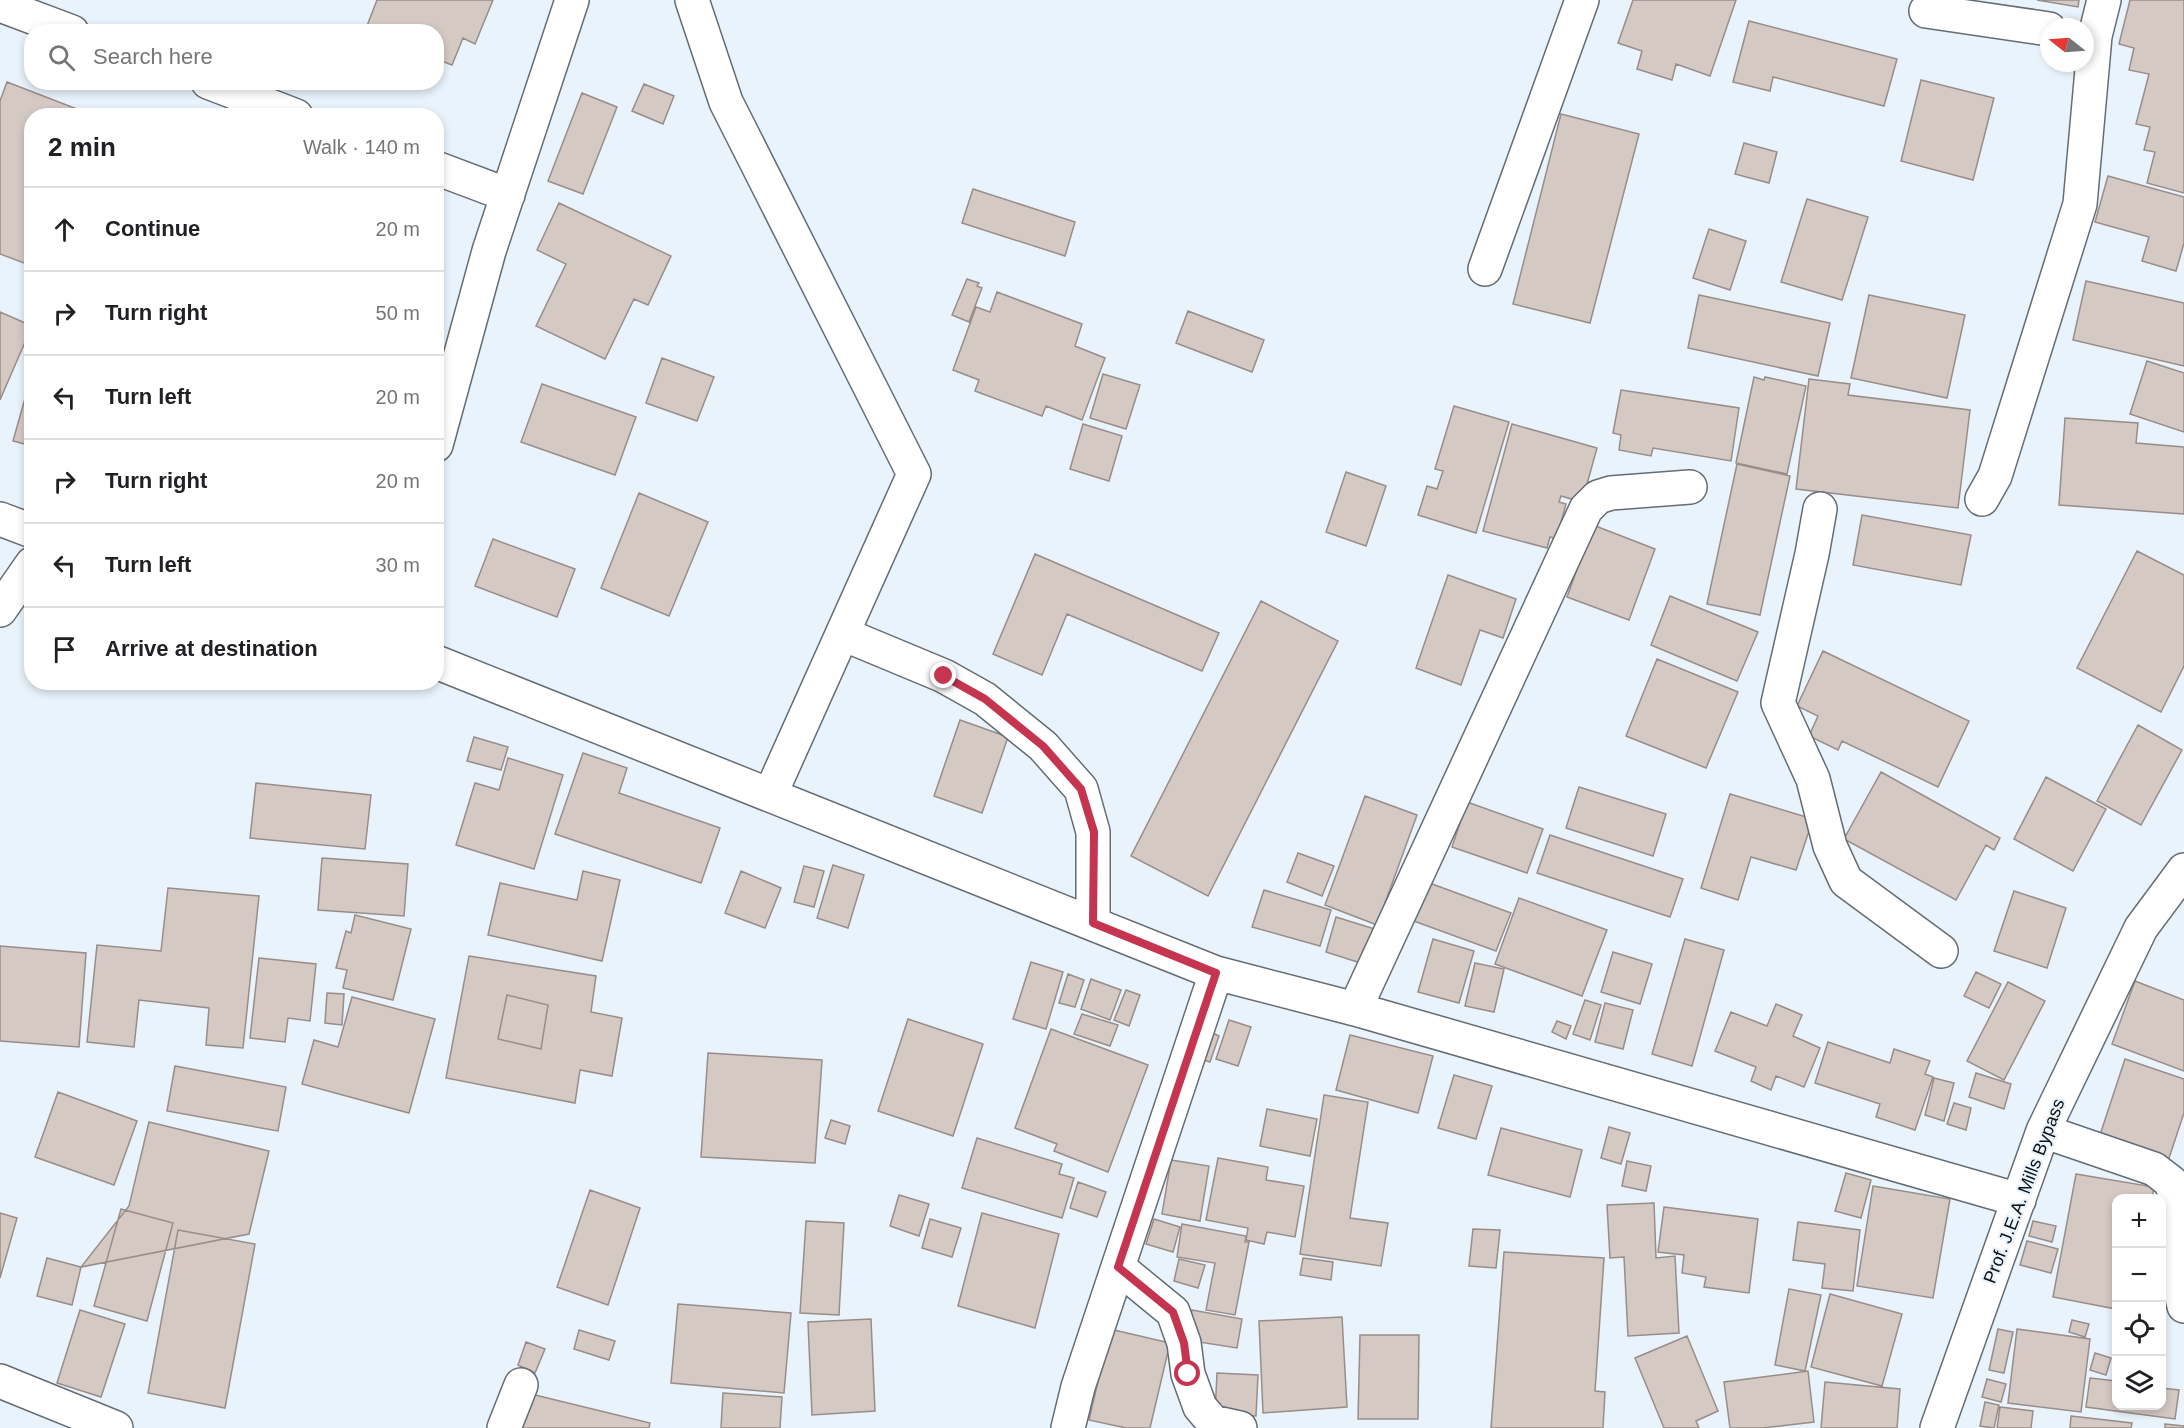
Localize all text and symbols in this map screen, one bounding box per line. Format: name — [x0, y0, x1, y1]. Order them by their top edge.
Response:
north arrow — [2040, 18, 2094, 72]
search box — [24, 24, 444, 90]
icon: search — [45, 41, 78, 74]
text: Search here — [93, 44, 213, 69]
text: 2 min — [48, 132, 116, 162]
text: Walk · 140 m — [303, 136, 420, 158]
icon: ahead — [48, 213, 81, 246]
text: Continue — [105, 216, 200, 241]
text: 20 m — [376, 218, 420, 240]
icon: right — [48, 297, 81, 330]
text: Turn right — [105, 300, 207, 325]
text: 50 m — [376, 302, 420, 324]
icon: left — [48, 381, 81, 414]
text: Turn left — [105, 384, 191, 409]
text: 20 m — [376, 386, 420, 408]
icon: right — [48, 465, 81, 498]
text: Turn right — [105, 468, 207, 493]
text: 20 m — [376, 470, 420, 492]
icon: left — [48, 549, 81, 582]
text: Turn left — [105, 552, 191, 577]
text: 30 m — [376, 554, 420, 576]
icon: arrive — [48, 633, 81, 666]
text: Arrive at destination — [105, 636, 318, 661]
route end — [930, 662, 956, 688]
street label: Prof. J.E.A. Mills Bypass — [1980, 1096, 2068, 1286]
map controls — [2112, 1194, 2166, 1410]
button: + — [2112, 1194, 2166, 1248]
button: − — [2112, 1248, 2166, 1302]
button: locate — [2112, 1302, 2166, 1356]
button: layers — [2112, 1356, 2166, 1410]
route start — [1174, 1360, 1200, 1386]

